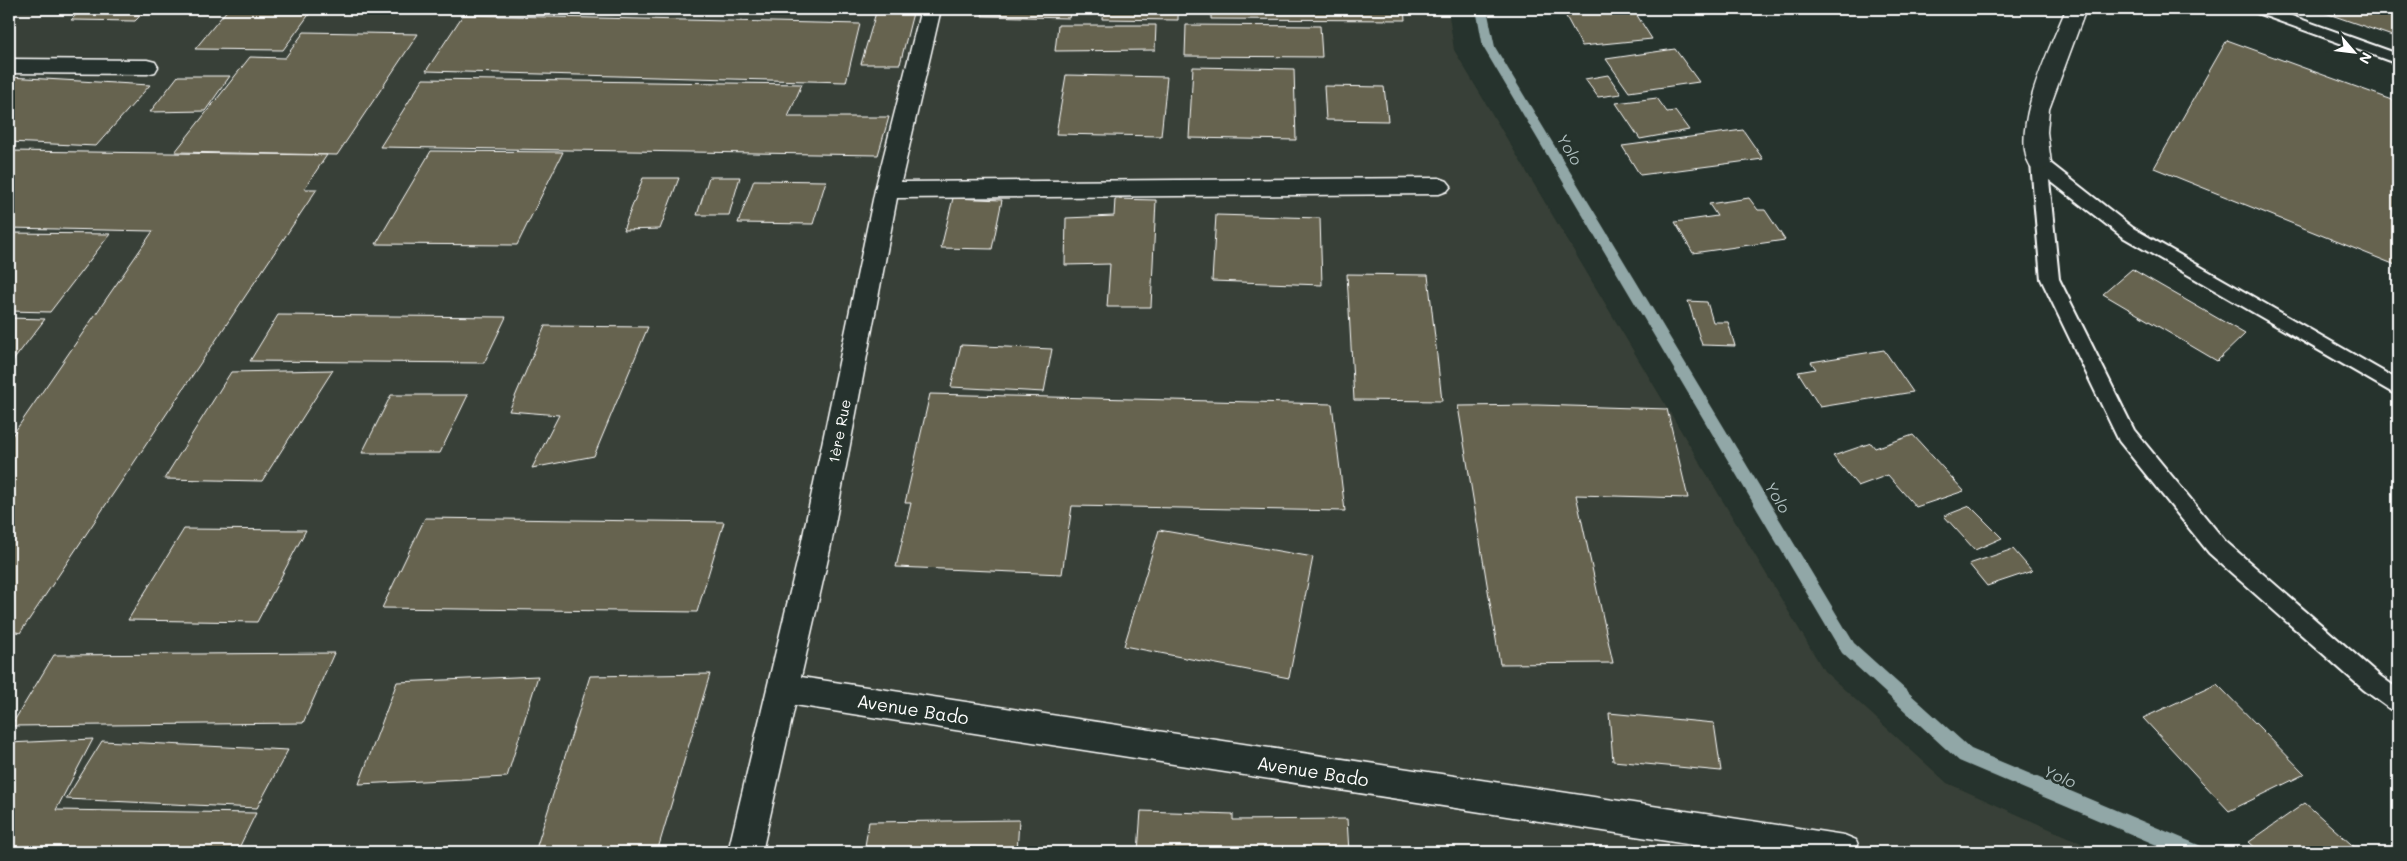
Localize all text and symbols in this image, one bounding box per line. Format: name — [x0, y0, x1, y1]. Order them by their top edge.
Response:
north arrow — [2330, 28, 2380, 78]
text: N — [2355, 49, 2377, 67]
water label: Yolo — [1552, 129, 1588, 169]
street label: 1ère Rue — [823, 397, 855, 465]
water label: Yolo — [1760, 477, 1796, 517]
street label: Avenue Bado — [856, 688, 971, 730]
street label: Avenue Bado — [1256, 750, 1371, 792]
water label: Yolo — [2040, 760, 2080, 792]

